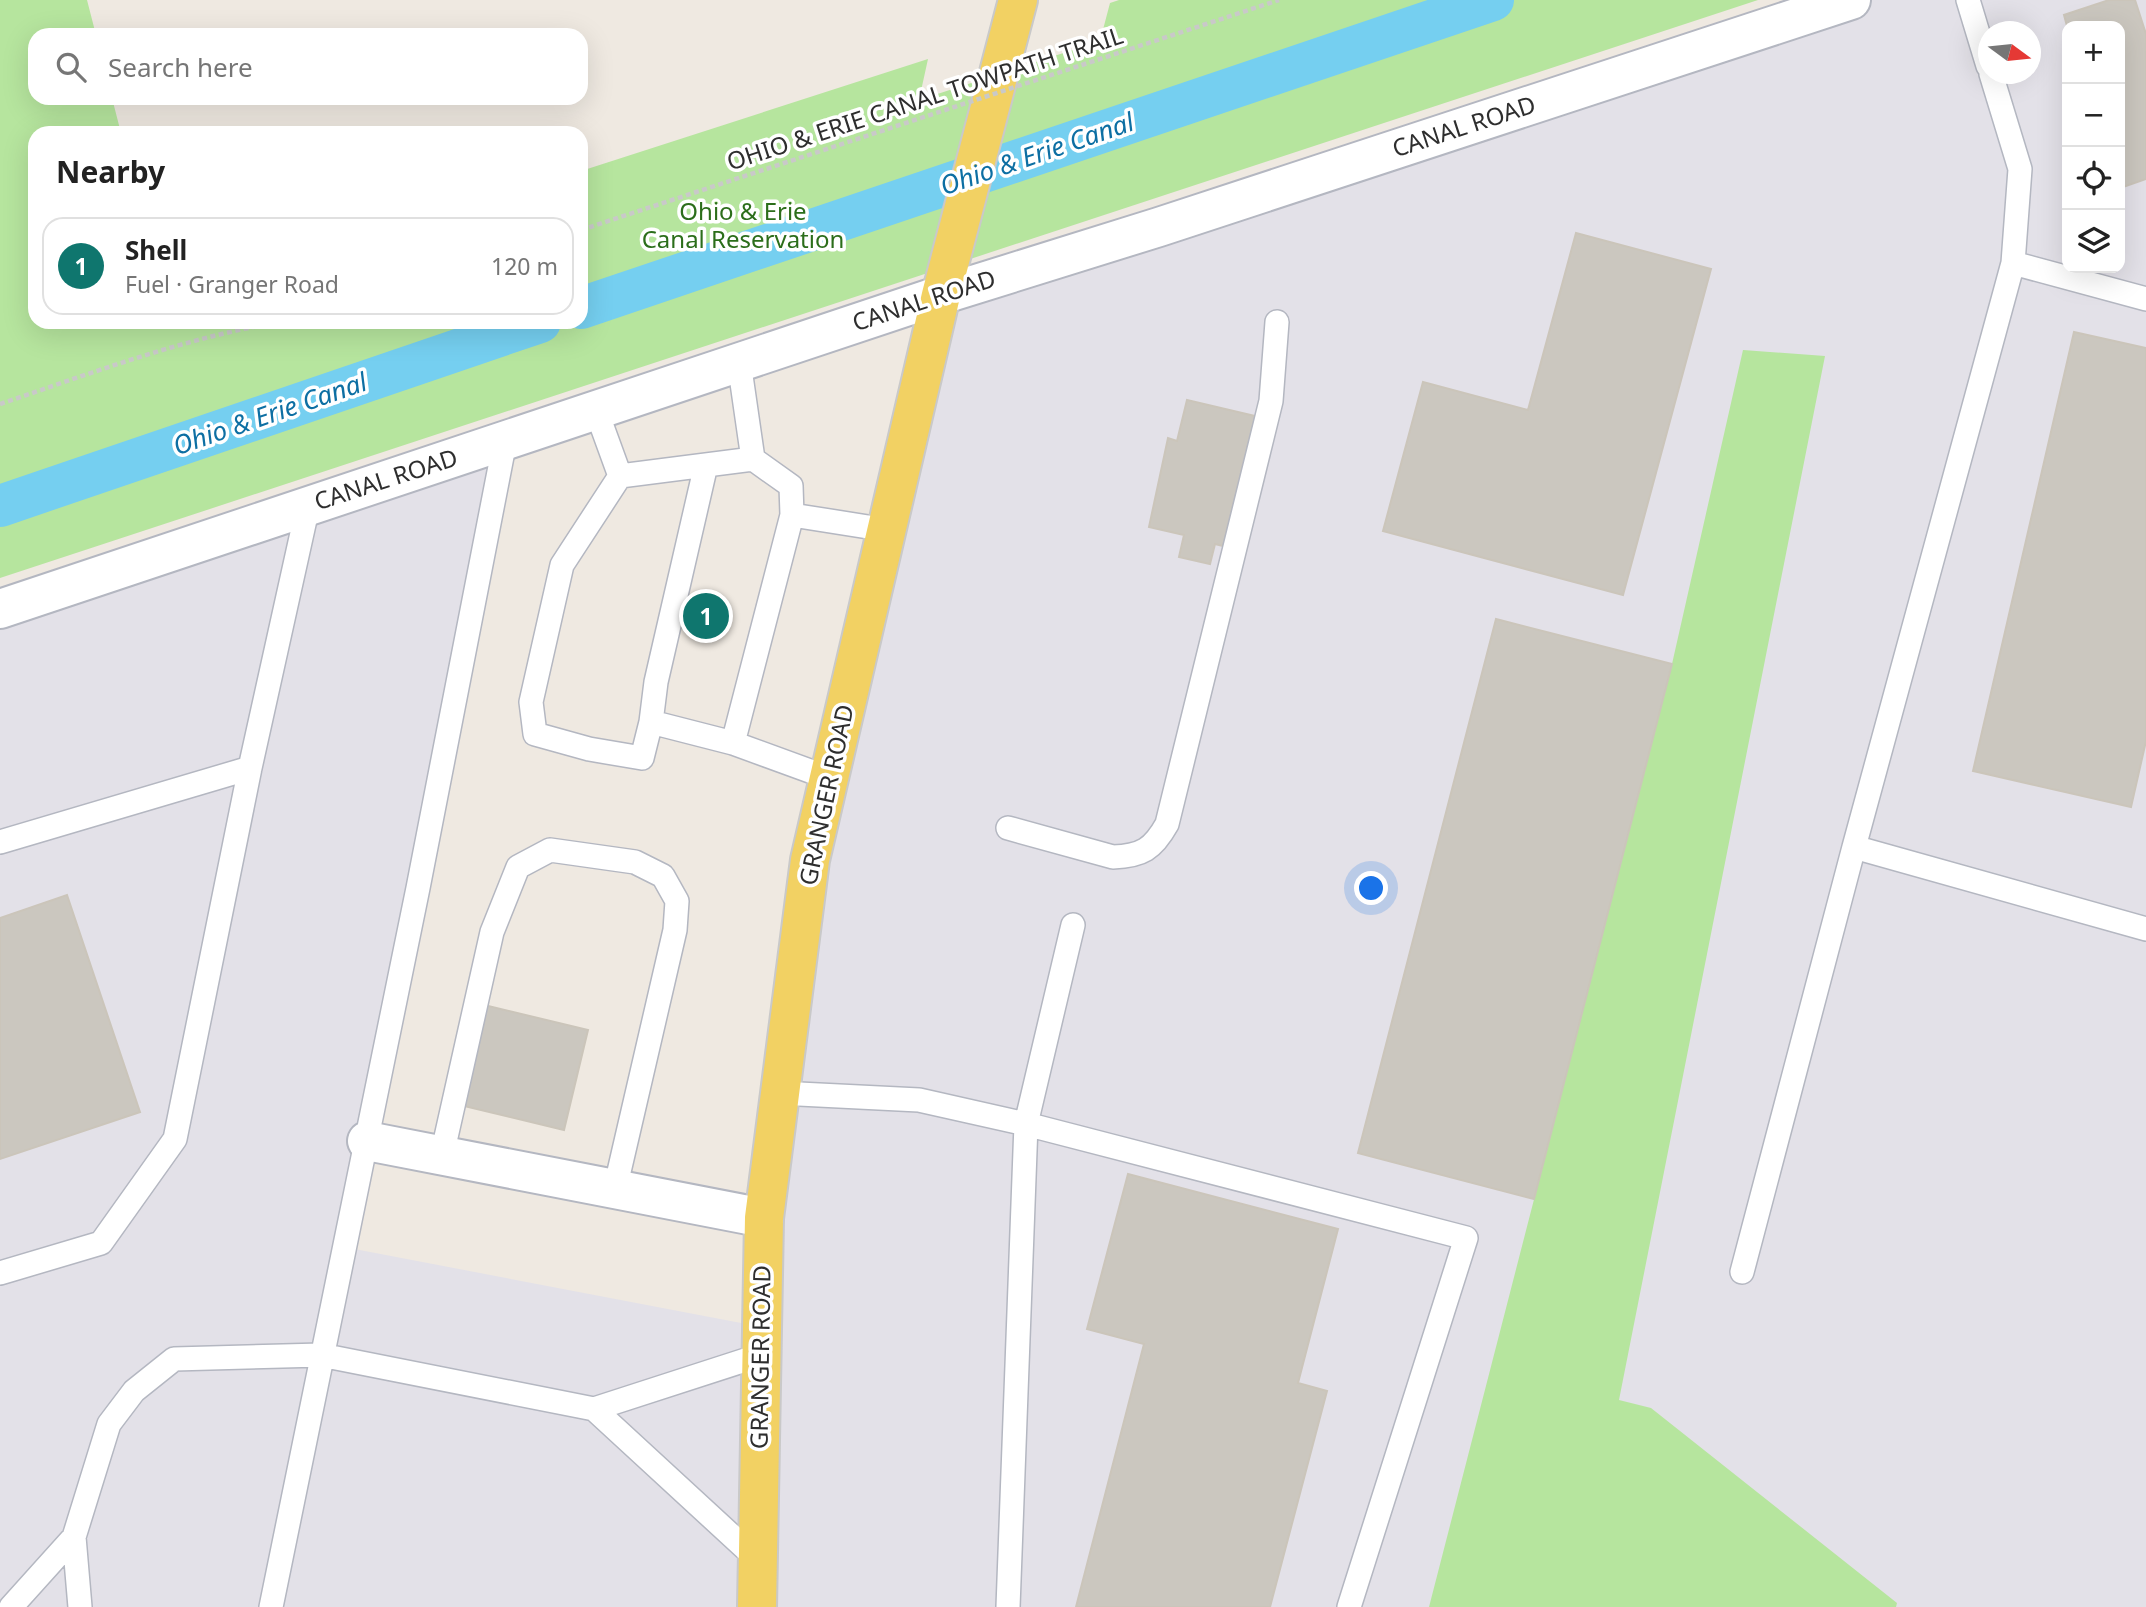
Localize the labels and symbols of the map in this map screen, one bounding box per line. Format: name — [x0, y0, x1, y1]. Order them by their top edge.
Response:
street label: OHIO & ERIE CANAL TOWPATH TRAIL — [722, 18, 1127, 177]
north arrow — [1978, 21, 2041, 84]
street label: CANAL ROAD — [1388, 87, 1539, 164]
water label: Ohio & Erie Canal — [935, 103, 1140, 203]
park label: Ohio & Erie Canal Reservation — [642, 194, 844, 255]
street label: CANAL ROAD — [848, 261, 999, 338]
water label: Ohio & Erie Canal — [168, 363, 373, 463]
street label: CANAL ROAD — [310, 440, 461, 517]
pin: 1 — [683, 590, 729, 642]
street label: GRANGER ROAD — [790, 701, 861, 888]
your location — [1354, 871, 1388, 905]
street label: GRANGER ROAD — [741, 1265, 778, 1449]

